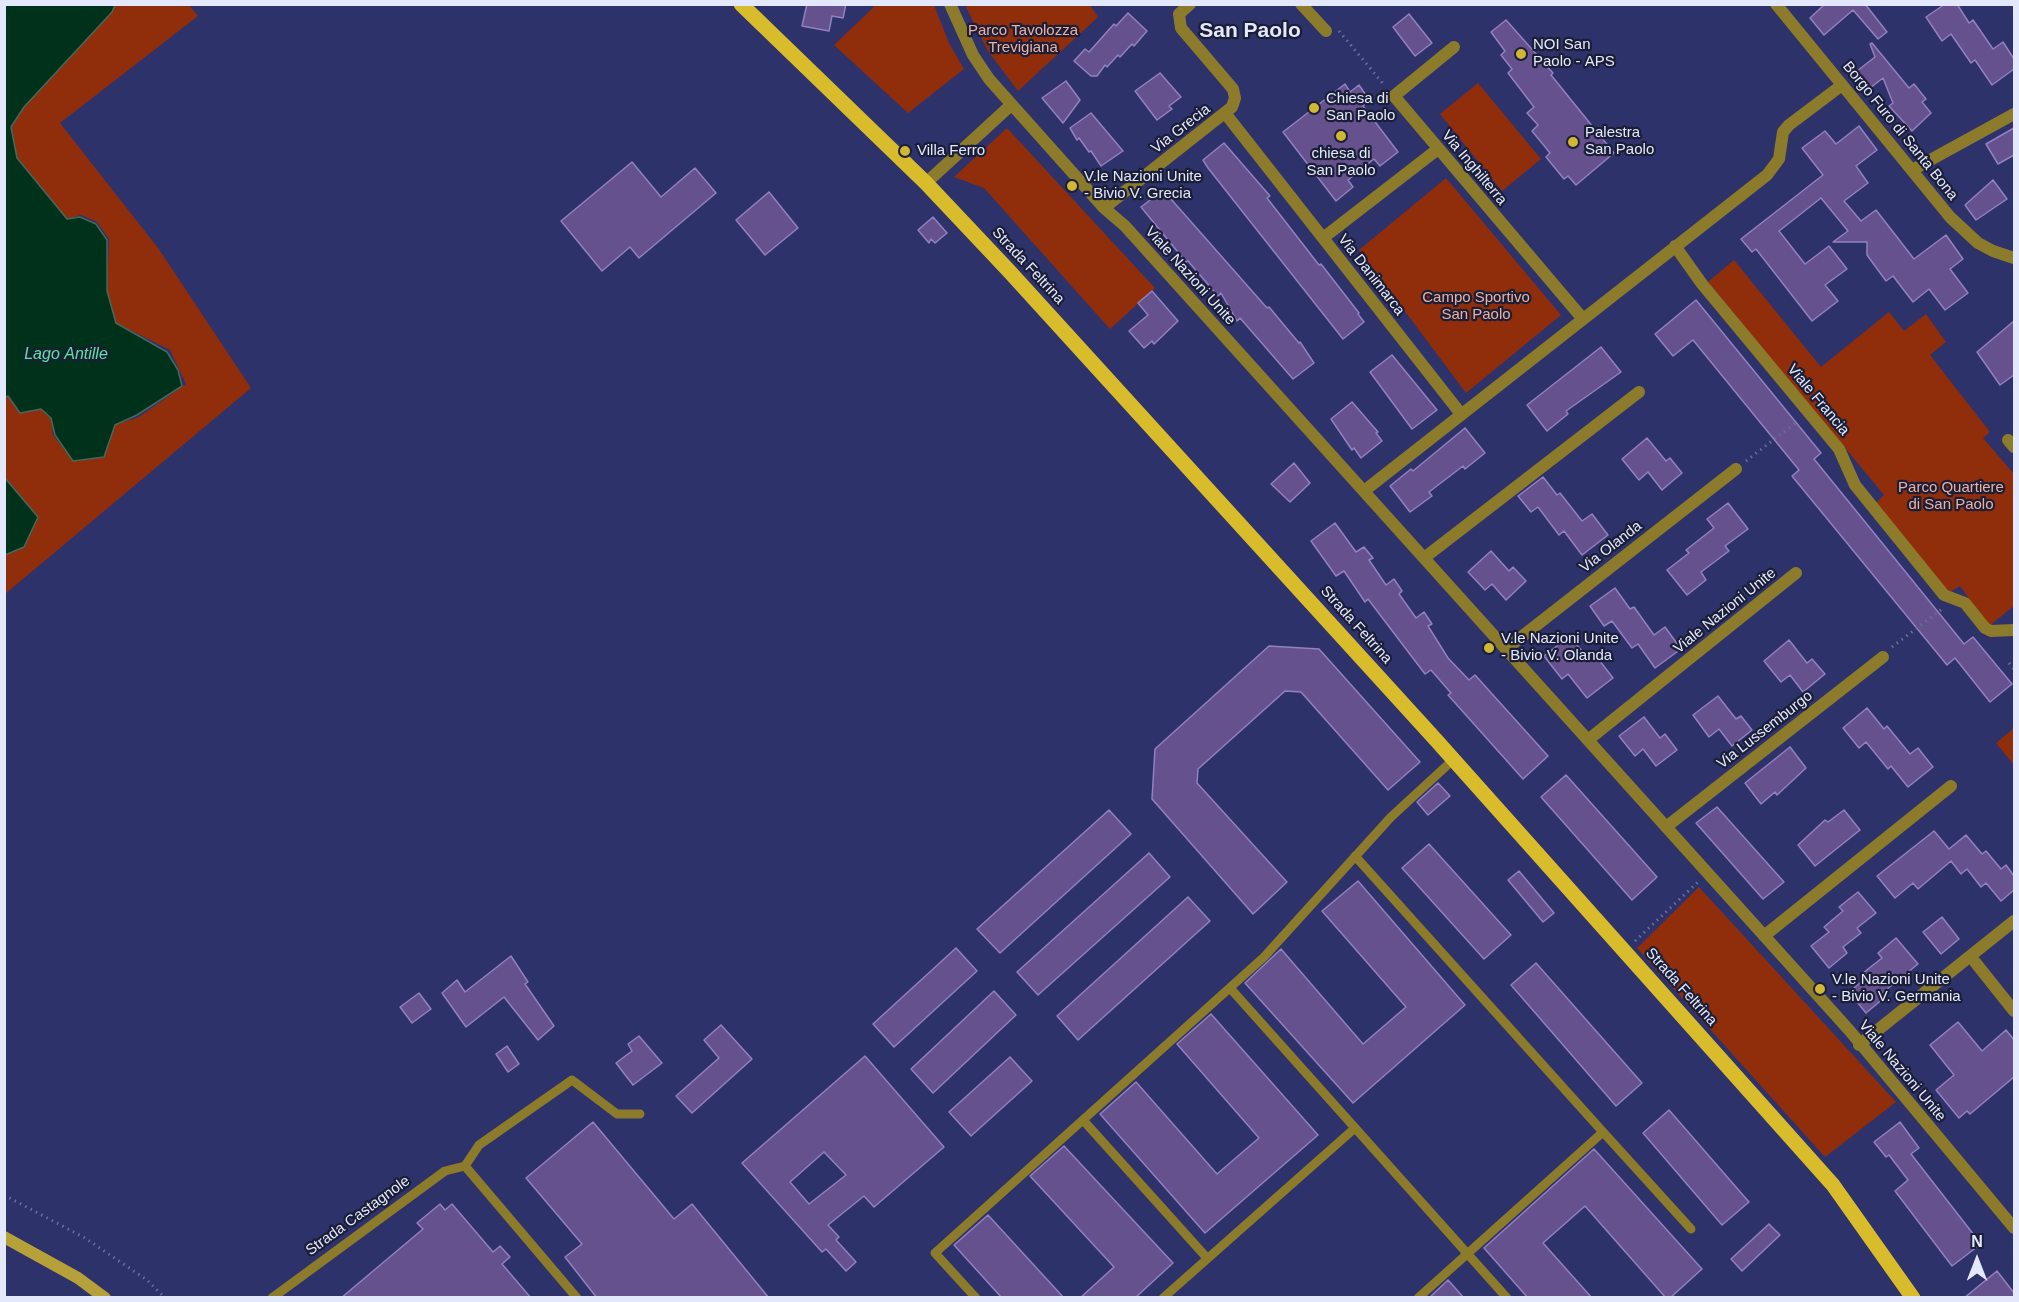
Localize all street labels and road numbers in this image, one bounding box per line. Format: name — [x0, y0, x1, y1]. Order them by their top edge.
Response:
street label: Borgo Furo di Santa Bona — [1838, 58, 1962, 204]
street label: Via Grecia — [1148, 100, 1214, 158]
street label: Via Inghilterra — [1437, 127, 1511, 209]
street label: Viale Nazioni Unite — [1141, 223, 1239, 329]
street label: Strada Feltrina — [988, 224, 1068, 308]
street label: Via Danimarca — [1334, 231, 1408, 319]
street label: Viale Francia — [1783, 361, 1853, 439]
street label: Via Olanda — [1576, 517, 1646, 577]
street label: Viale Nazioni Unite — [1670, 564, 1780, 658]
street label: Strada Feltrina — [1316, 582, 1396, 668]
street label: Via Lussemburgo — [1714, 687, 1816, 773]
street label: Strada Feltrina — [1641, 944, 1721, 1030]
street label: Viale Nazioni Unite — [1854, 1017, 1950, 1125]
street label: Strada Castagnole — [302, 1172, 414, 1260]

